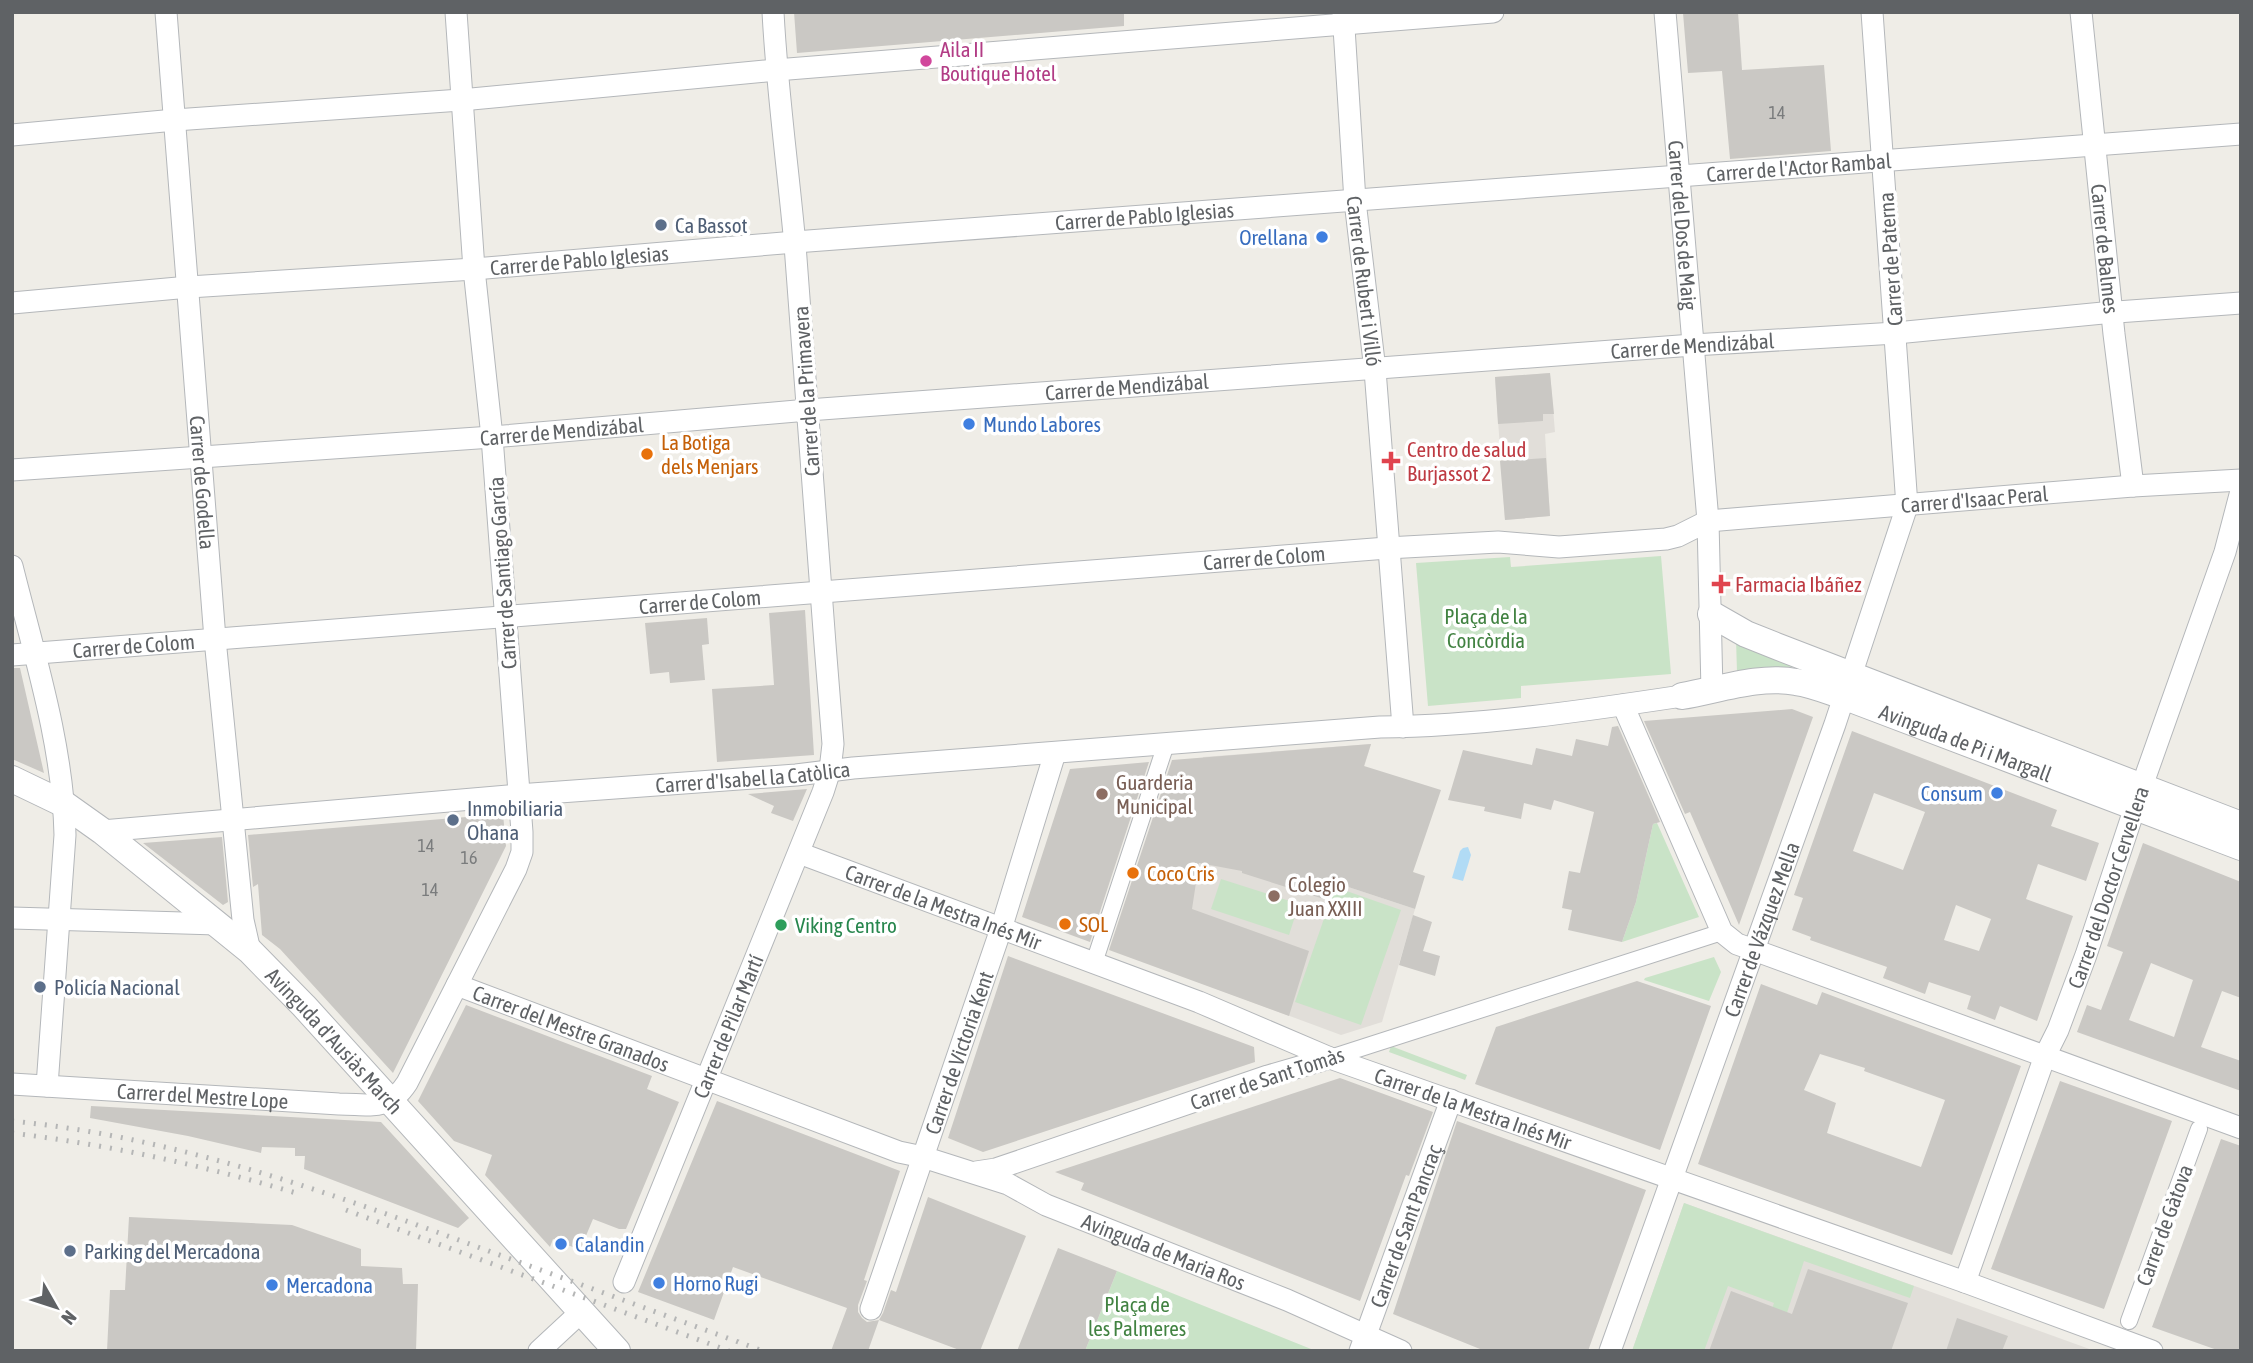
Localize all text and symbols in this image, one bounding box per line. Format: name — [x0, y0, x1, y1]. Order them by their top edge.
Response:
place label: Aila II Boutique Hotel — [940, 37, 1057, 85]
marker: Aila II Boutique Hotel — [918, 53, 934, 69]
house number: 14 — [1769, 102, 1785, 123]
street label: Carrer del Dos de Maig — [1664, 139, 1702, 311]
street label: Carrer de l'Actor Rambal — [1705, 148, 1892, 186]
street label: Carrer de Balmes — [2087, 183, 2124, 315]
street label: Carrer de Paterna — [1873, 191, 1907, 327]
street label: Carrer de Rubert i Villó — [1343, 195, 1386, 368]
street label: Carrer de Pablo Iglesias — [1054, 197, 1235, 235]
place label: Ca Bassot — [675, 213, 748, 237]
marker: Ca Bassot — [653, 217, 669, 233]
place label: Orellana — [1239, 225, 1308, 249]
marker: Orellana — [1314, 229, 1330, 245]
street label: Carrer de Pablo Iglesias — [489, 241, 670, 280]
street label: Carrer de la Primavera — [788, 305, 824, 477]
street label: Carrer de Mendizábal — [1610, 328, 1775, 363]
street label: Carrer de Mendizábal — [1044, 369, 1210, 405]
street label: Carrer de Mendizábal — [479, 412, 645, 450]
place label: Mundo Labores — [983, 412, 1101, 436]
street label: Carrer de Godella — [186, 415, 220, 550]
marker: Mundo Labores — [961, 416, 977, 432]
place label: La Botiga dels Menjars — [661, 430, 758, 478]
place label: Centro de salud Burjassot 2 — [1407, 437, 1526, 485]
marker: La Botiga dels Menjars — [639, 446, 655, 462]
marker: Centro de salud Burjassot 2 — [1381, 451, 1401, 471]
street label: Carrer de Santiago García — [483, 476, 521, 670]
street label: Carrer d'Isaac Peral — [1900, 481, 2049, 517]
street label: Carrer de Colom — [1202, 541, 1326, 574]
place label: Farmacia Ibáñez — [1735, 572, 1862, 596]
marker: Farmacia Ibáñez — [1713, 576, 1729, 592]
street label: Carrer de Colom — [638, 585, 762, 618]
park label: Plaça de la Concòrdia — [1444, 604, 1528, 652]
street label: Carrer de Colom — [72, 629, 196, 662]
street label: Avinguda de Pi i Margall — [1876, 699, 2056, 786]
street label: Carrer d'Isabel la Catòlica — [655, 756, 851, 797]
place label: Guarderia Municipal — [1116, 770, 1194, 818]
place label: Consum — [1921, 781, 1983, 805]
street label: Carrer del Doctor Cervellera — [2063, 783, 2153, 992]
marker: Consum — [1989, 785, 2005, 801]
marker: Guarderia Municipal — [1094, 786, 1110, 802]
place label: Inmobiliaria Ohana — [467, 796, 563, 844]
marker: Inmobiliaria Ohana — [445, 812, 461, 828]
house number: 14 — [418, 835, 434, 856]
street label: Carrer de Vázquez Mella — [1719, 839, 1804, 1020]
house number: 16 — [461, 847, 477, 868]
street label: Carrer de la Mestra Inés Mir — [842, 859, 1045, 954]
place label: Coco Cris — [1147, 861, 1215, 885]
marker: Coco Cris — [1125, 865, 1141, 881]
place label: Colegio Juan XXIII — [1288, 872, 1363, 920]
house number: 14 — [422, 879, 438, 900]
marker: Colegio Juan XXIII — [1266, 888, 1282, 904]
place label: SOL — [1079, 912, 1108, 936]
place label: Viking Centro — [795, 913, 897, 937]
marker: SOL — [1057, 916, 1073, 932]
marker: Viking Centro — [773, 917, 789, 933]
street label: Carrer de Pilar Martí — [688, 951, 768, 1101]
street label: Avinguda d'Ausiàs March — [261, 963, 408, 1119]
street label: Carrer de Victoria Kent — [920, 968, 998, 1137]
place label: Policía Nacional — [54, 975, 180, 999]
marker: Policía Nacional — [32, 979, 48, 995]
street label: Carrer del Mestre Granados — [470, 980, 673, 1076]
street label: Carrer de Sant Tomàs — [1187, 1042, 1347, 1114]
street label: Carrer de la Mestra Inés Mir — [1371, 1063, 1575, 1154]
street label: Carrer del Mestre Lope — [116, 1078, 289, 1113]
street label: Carrer de Sant Pancraç — [1365, 1141, 1446, 1311]
street label: Carrer de Gàtova — [2131, 1161, 2197, 1289]
street label: Avinguda de Maria Ros — [1078, 1208, 1249, 1294]
place label: Calandin — [575, 1232, 645, 1256]
marker: Calandin — [553, 1236, 569, 1252]
place label: Parking del Mercadona — [84, 1239, 260, 1263]
marker: Parking del Mercadona — [62, 1243, 78, 1259]
place label: Horno Rugi — [673, 1271, 759, 1295]
north arrow — [21, 1272, 91, 1342]
place label: Mercadona — [286, 1273, 373, 1297]
marker: Horno Rugi — [651, 1275, 667, 1291]
marker: Mercadona — [264, 1277, 280, 1293]
park label: Plaça de les Palmeres — [1088, 1292, 1186, 1340]
text: N — [57, 1306, 81, 1329]

